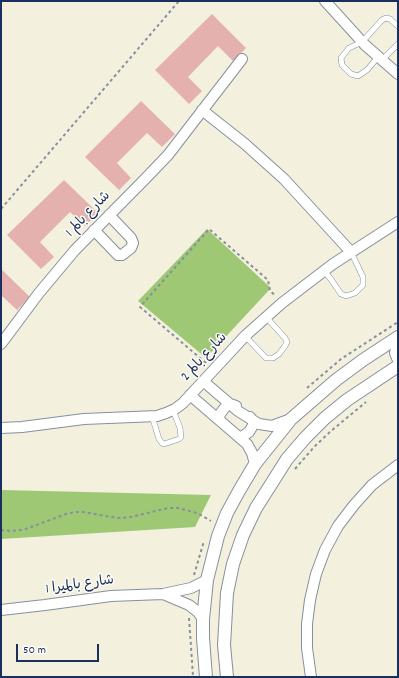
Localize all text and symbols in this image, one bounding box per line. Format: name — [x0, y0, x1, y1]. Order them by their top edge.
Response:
street label: شارع بالم 1 — [63, 189, 115, 241]
street label: شارع بالم 2 — [178, 330, 232, 386]
street label: شارع بالميرا 1 — [45, 573, 115, 599]
scale bar — [18, 636, 101, 662]
text: 50 m — [23, 642, 46, 659]

